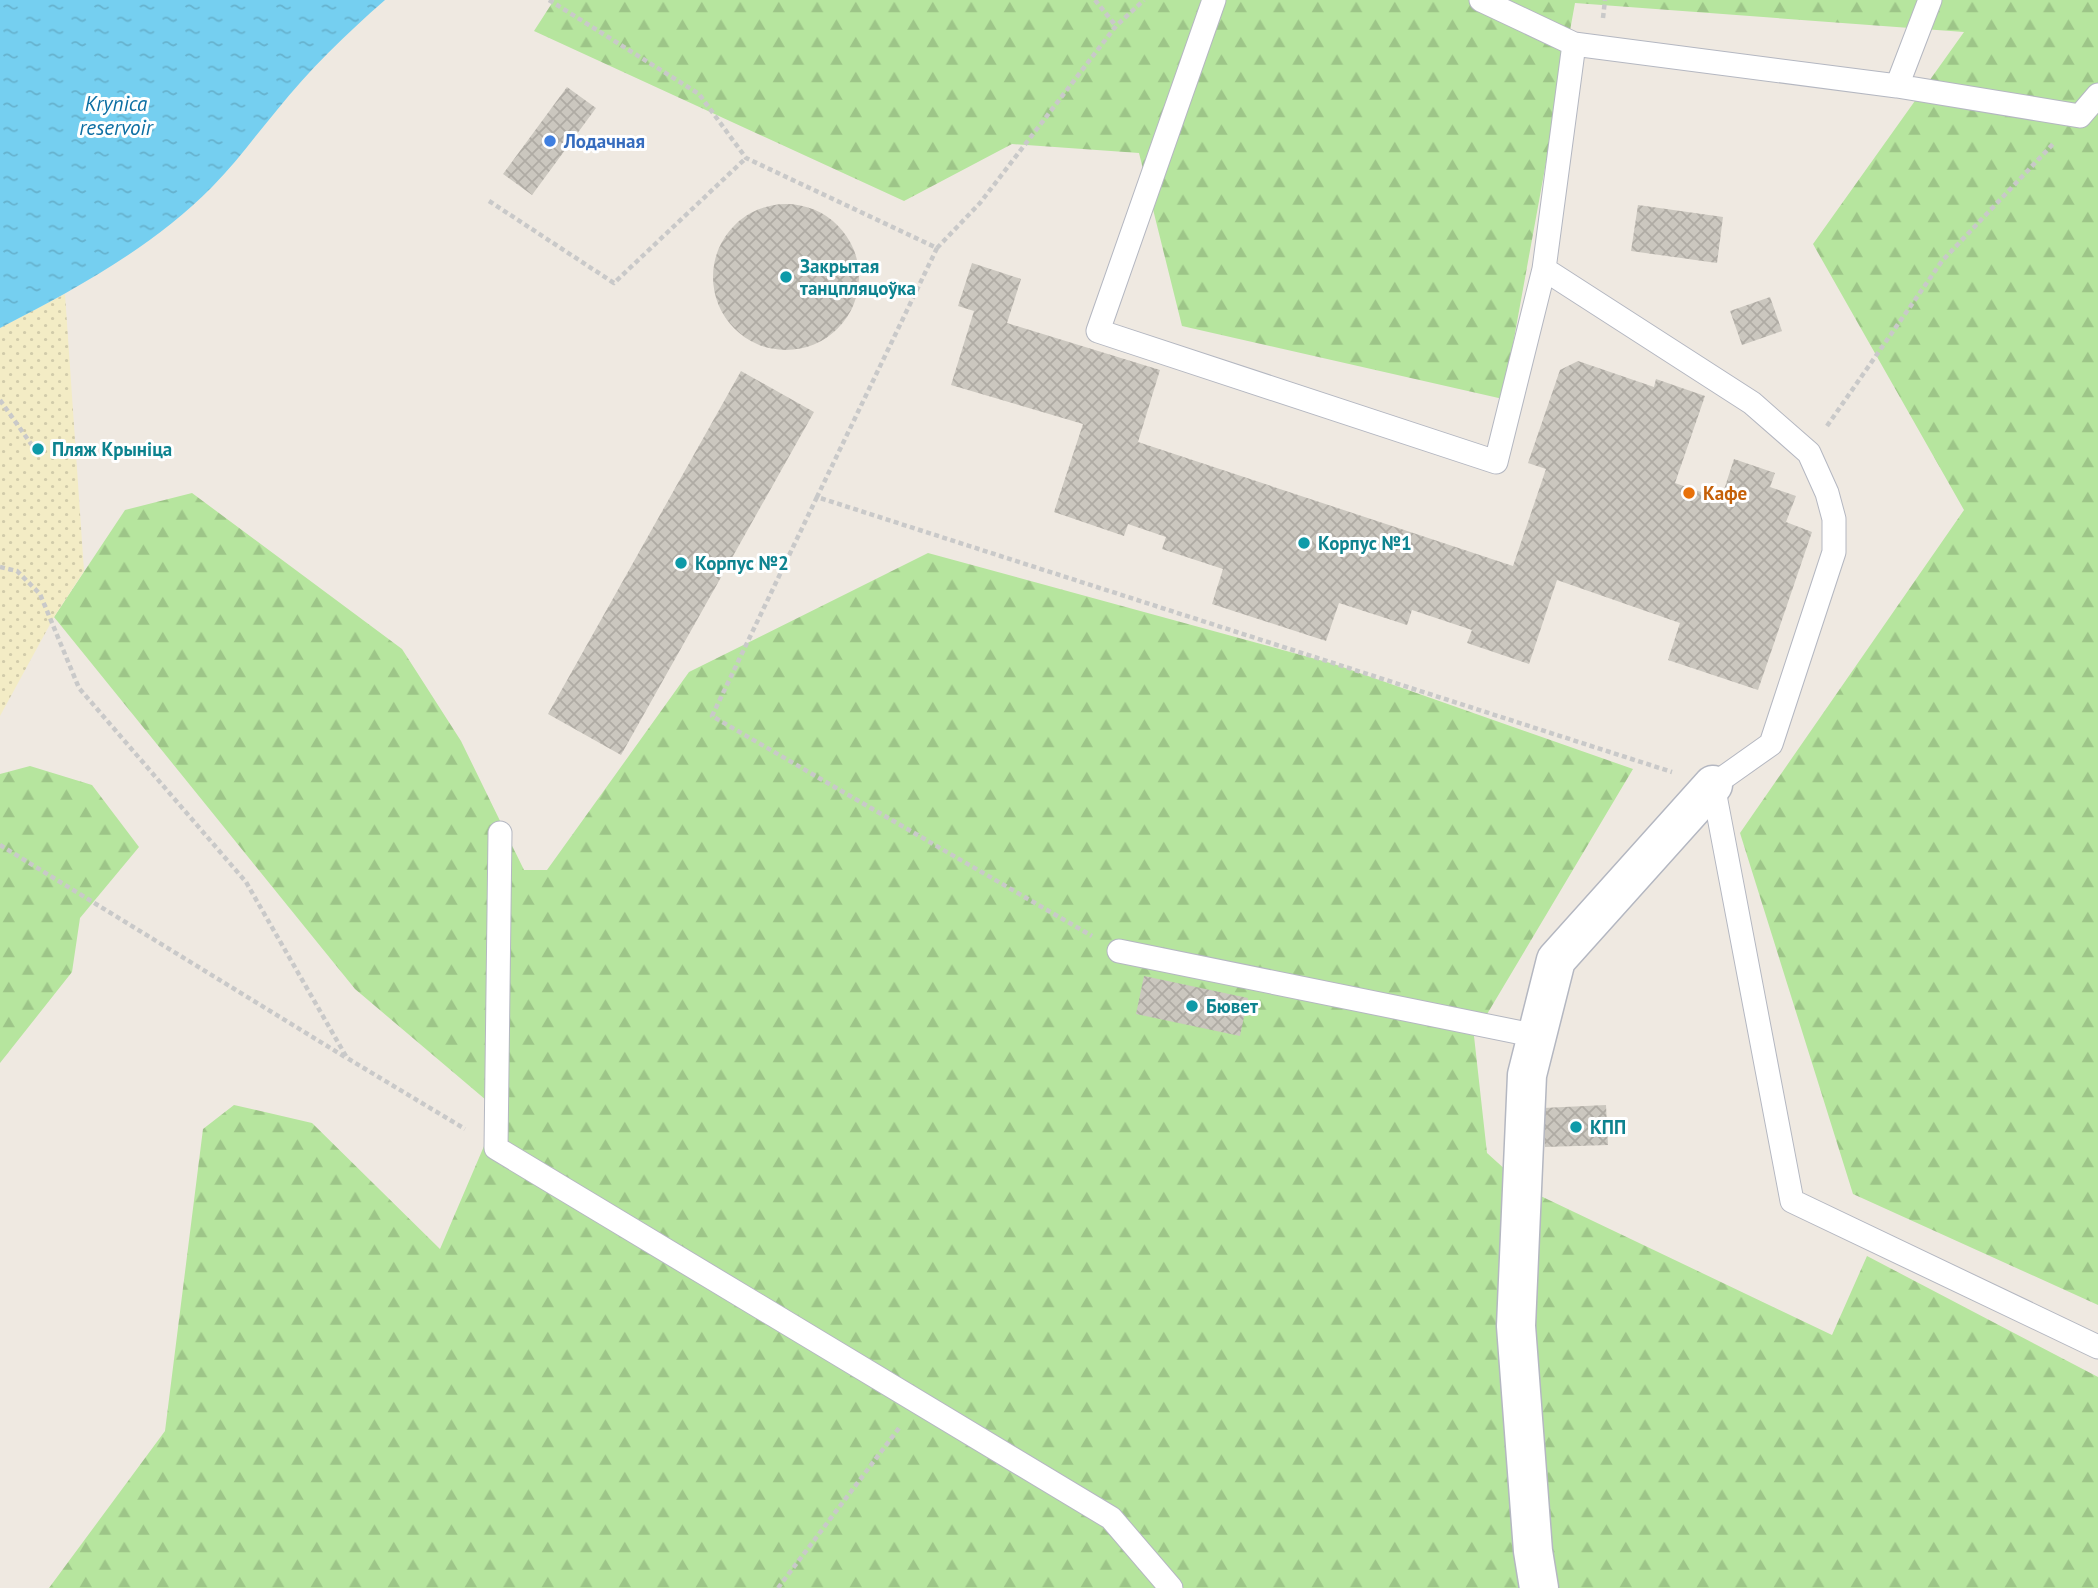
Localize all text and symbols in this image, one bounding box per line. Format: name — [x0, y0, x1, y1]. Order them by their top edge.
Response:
water label: Krynica reservoir — [79, 90, 155, 141]
place label: Лодачная — [563, 129, 645, 153]
marker: Лодачная — [542, 133, 558, 149]
place label: Закрытая танцпляцоўка — [800, 254, 916, 300]
marker: Закрытая танцпляцоўка — [778, 269, 794, 285]
place label: Пляж Крыніца — [52, 437, 172, 461]
marker: Пляж Крыніца — [30, 441, 46, 457]
place label: Кафе — [1703, 481, 1747, 505]
marker: Кафе — [1681, 485, 1697, 501]
place label: Корпус №1 — [1318, 531, 1412, 555]
marker: Корпус №1 — [1296, 535, 1312, 551]
place label: Корпус №2 — [695, 551, 789, 575]
marker: Корпус №2 — [673, 555, 689, 571]
place label: Бювет — [1206, 994, 1258, 1018]
marker: Бювет — [1184, 998, 1200, 1014]
place label: КПП — [1590, 1115, 1626, 1139]
marker: КПП — [1568, 1119, 1584, 1135]

